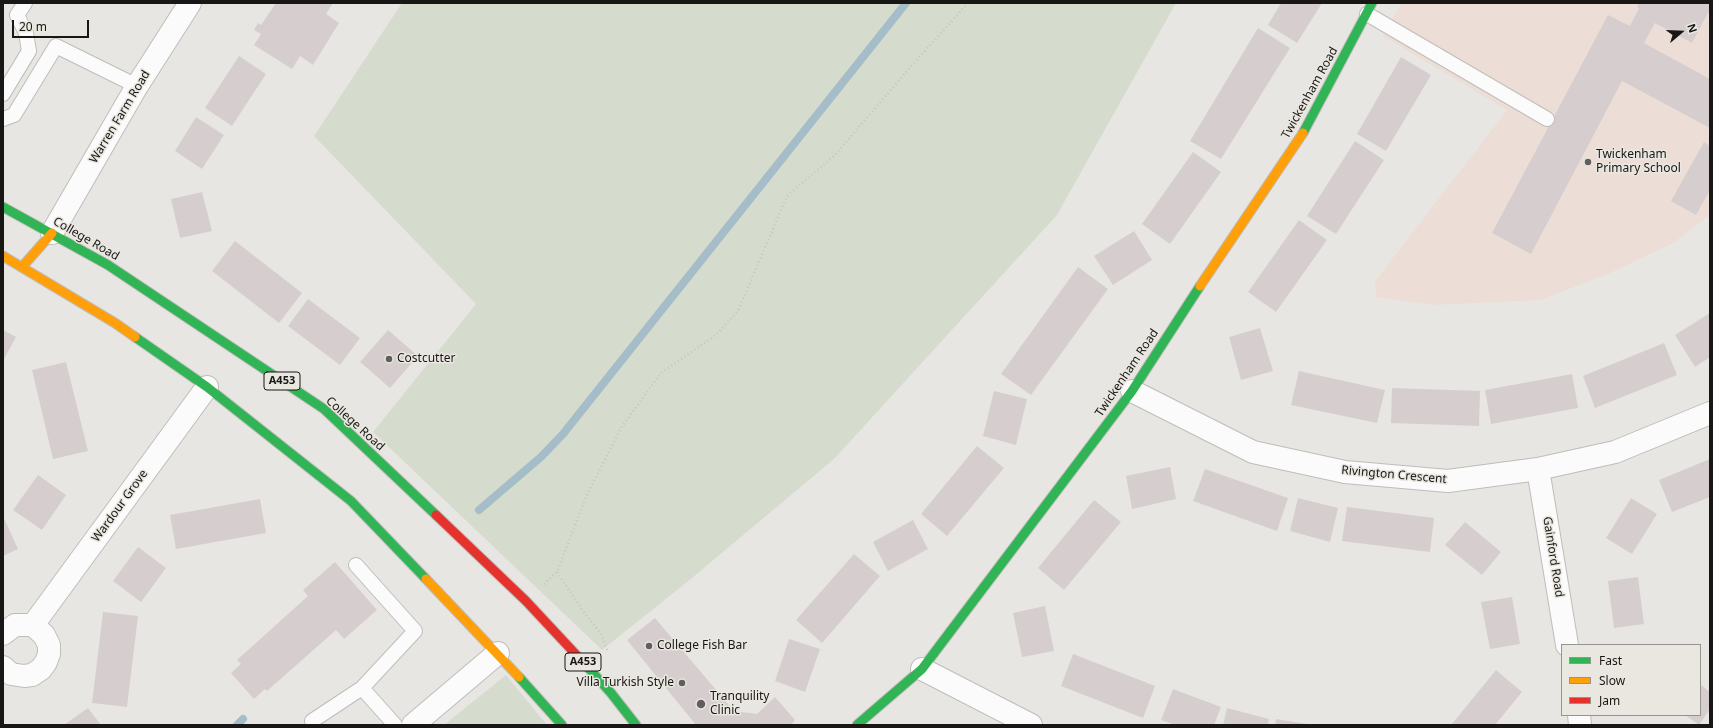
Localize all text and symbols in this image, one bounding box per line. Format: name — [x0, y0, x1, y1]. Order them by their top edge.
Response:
scale bar — [14, 12, 91, 38]
north arrow — [1661, 12, 1701, 52]
text: 20 m — [19, 18, 47, 35]
text: N — [1684, 21, 1701, 35]
street label: Twickenham Road — [1279, 45, 1341, 141]
street label: Warren Farm Road — [87, 68, 153, 166]
place label: Twickenham Primary School — [1596, 148, 1681, 176]
marker: Twickenham Primary School — [1583, 157, 1593, 167]
street label: College Road — [50, 214, 122, 264]
street label: Twickenham Road — [1092, 326, 1162, 420]
place label: Costcutter — [397, 352, 455, 366]
marker: Costcutter — [384, 354, 394, 364]
road number: A453 — [264, 372, 300, 390]
street label: College Road — [323, 394, 387, 454]
street label: Rivington Crescent — [1341, 463, 1447, 487]
street label: Wardour Grove — [89, 467, 151, 545]
street label: Gainford Road — [1540, 516, 1566, 598]
place label: College Fish Bar — [657, 639, 747, 653]
marker: College Fish Bar — [644, 641, 654, 651]
legend — [1561, 644, 1701, 716]
text: Fast — [1599, 652, 1622, 669]
road number: A453 — [565, 653, 601, 671]
text: Slow — [1599, 672, 1625, 689]
place label: Villa Turkish Style — [577, 676, 674, 690]
marker: Villa Turkish Style — [677, 678, 687, 688]
place label: Tranquility Clinic — [710, 690, 769, 718]
text: Jam — [1599, 692, 1620, 709]
marker: Tranquility Clinic — [695, 698, 707, 710]

